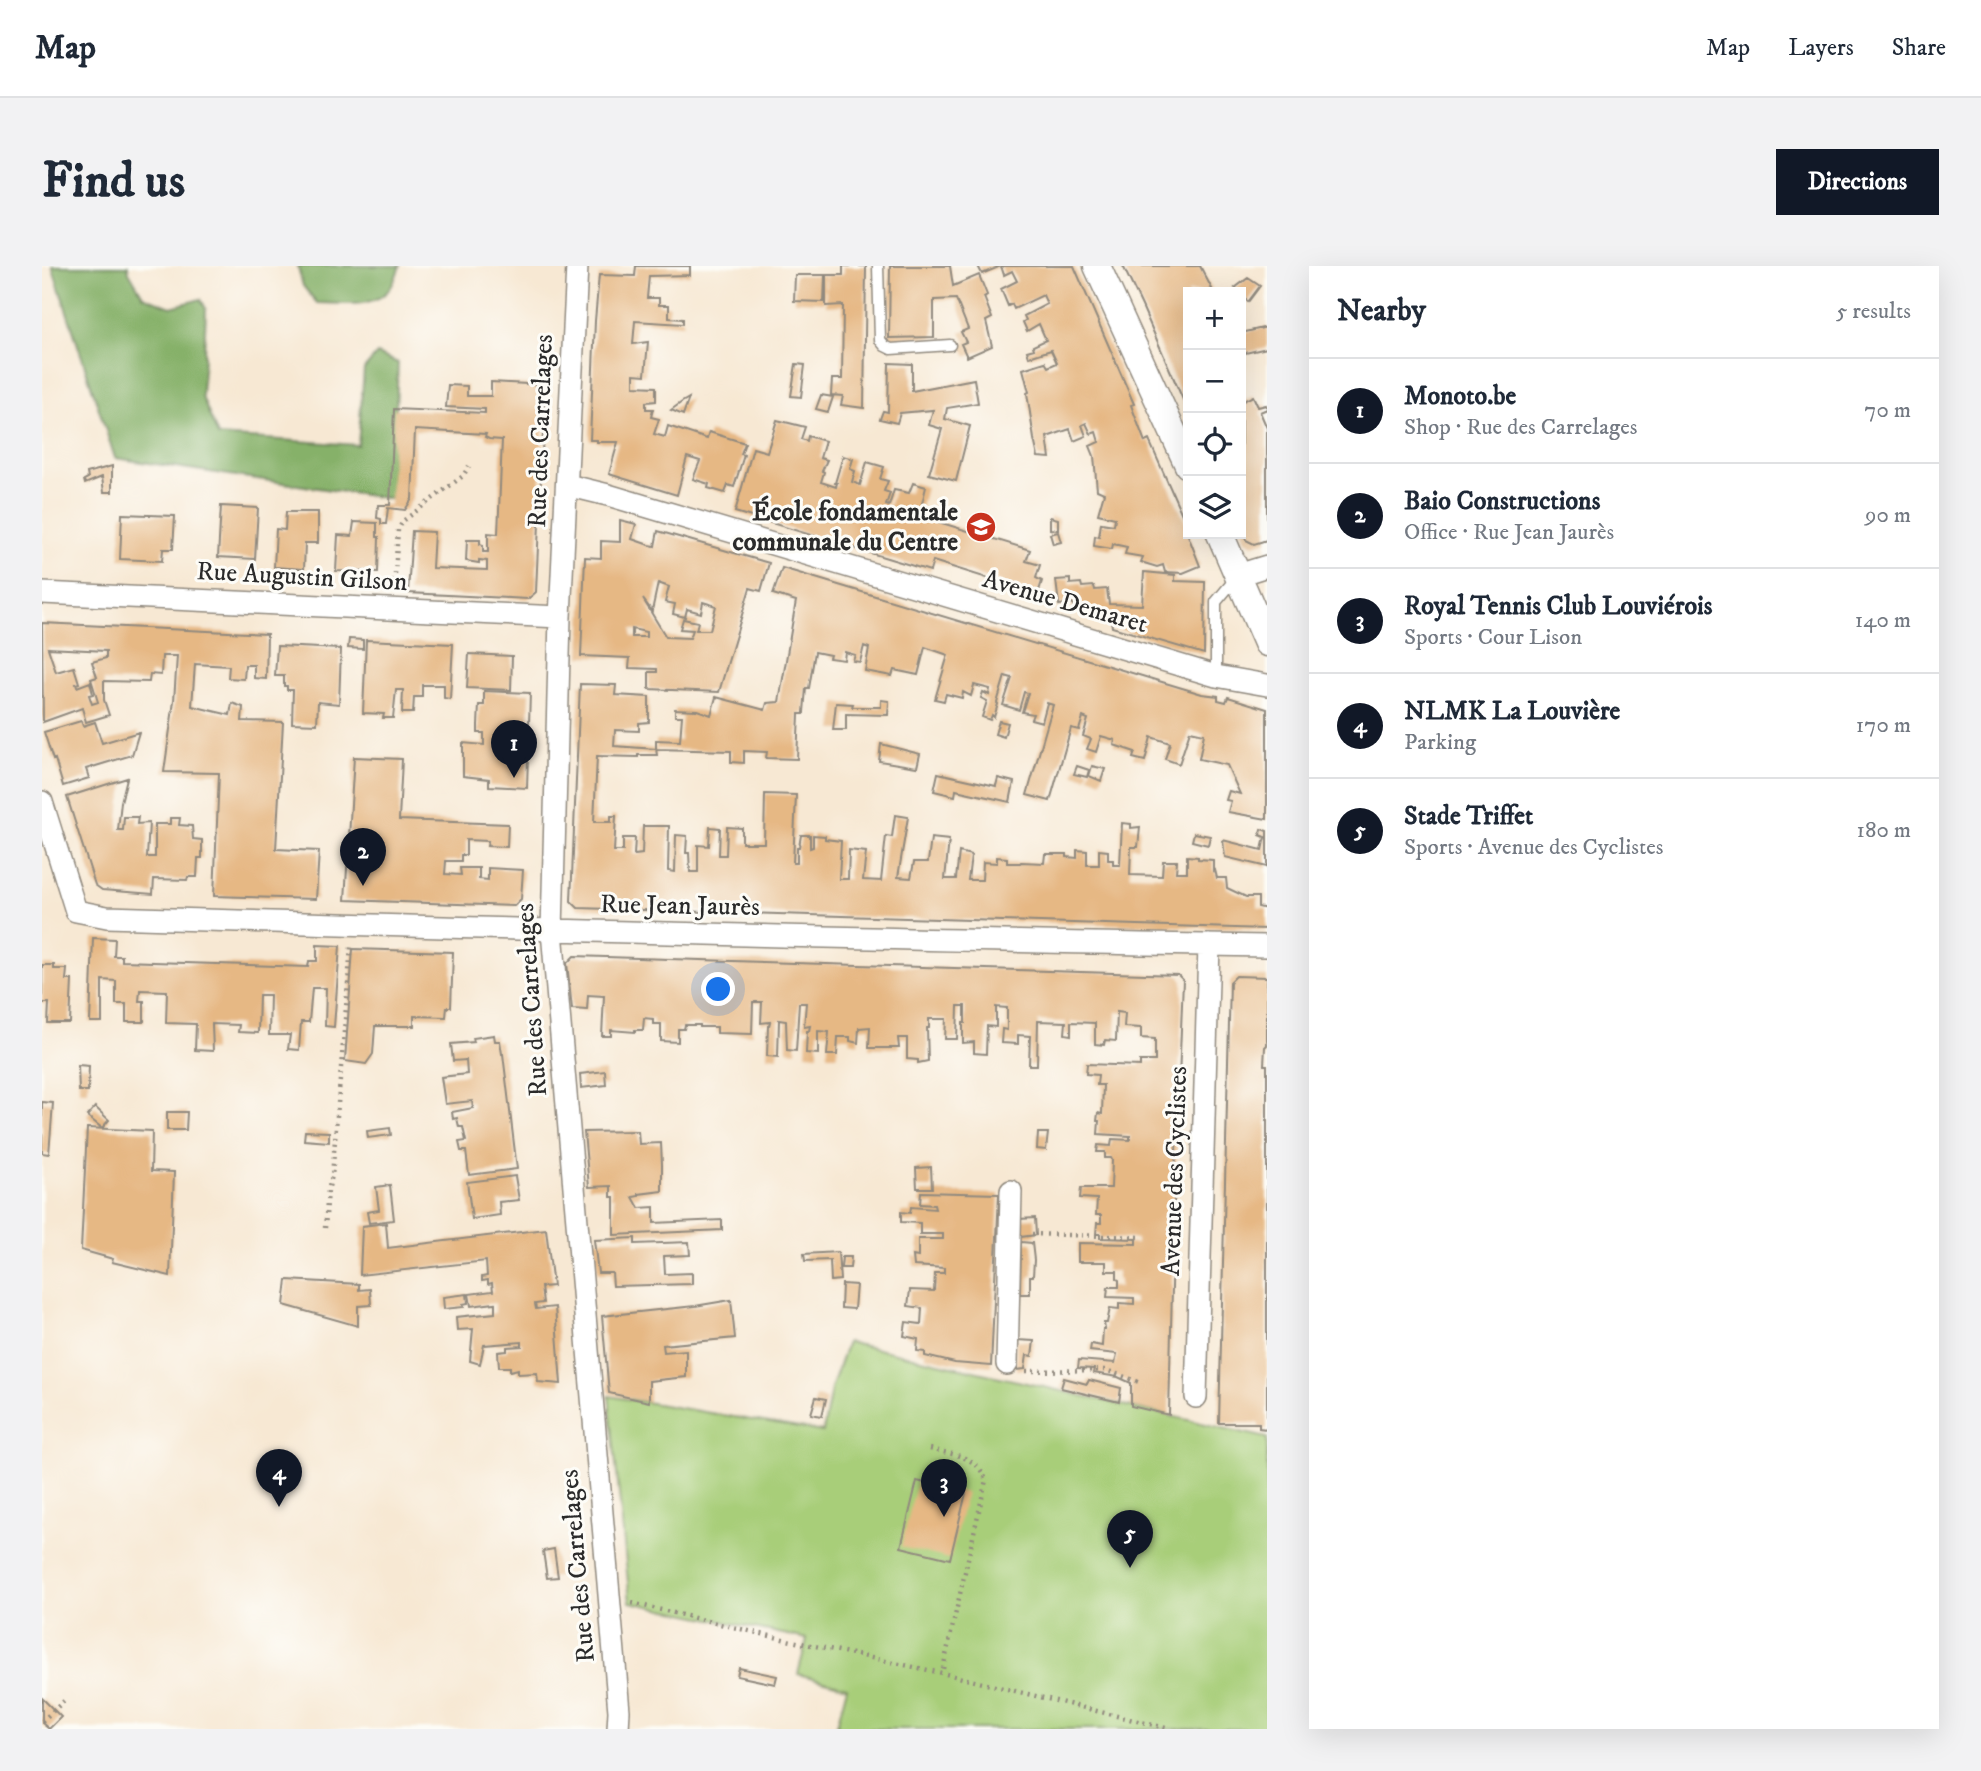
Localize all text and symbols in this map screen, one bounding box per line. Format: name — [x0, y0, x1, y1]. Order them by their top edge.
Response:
text: Map — [35, 28, 96, 69]
text: Map — [1706, 33, 1750, 63]
text: Layers — [1788, 33, 1854, 63]
text: Share — [1892, 33, 1946, 63]
button: Directions — [1776, 149, 1939, 215]
text: Find us — [42, 151, 185, 213]
map controls — [1183, 287, 1246, 539]
button: + — [1183, 287, 1246, 350]
text: Nearby — [1337, 293, 1426, 330]
text: 5 results — [1836, 297, 1911, 326]
street label: Rue des Carrelages — [521, 334, 561, 528]
button: − — [1183, 350, 1246, 413]
text: Monoto.be — [1404, 380, 1516, 413]
text: 1 — [1356, 396, 1364, 425]
text: 70 m — [1864, 396, 1911, 425]
button: locate — [1183, 413, 1246, 476]
text: Shop · Rue des Carrelages — [1404, 413, 1637, 442]
button: layers — [1183, 476, 1246, 539]
text: Baio Constructions — [1404, 485, 1600, 518]
place label: École fondamentale communale du Centre — [733, 495, 958, 559]
text: 2 — [1354, 501, 1366, 530]
text: 90 m — [1865, 501, 1911, 530]
school or university icon: École fondamentale communale du Centre — [964, 510, 998, 544]
text: Office · Rue Jean Jaurès — [1404, 518, 1614, 547]
street label: Rue Augustin Gilson — [196, 555, 409, 599]
street label: Avenue Demaret — [979, 563, 1151, 641]
text: Royal Tennis Club Louviérois — [1404, 590, 1712, 623]
text: 3 — [1356, 606, 1364, 635]
text: 140 m — [1855, 606, 1911, 635]
text: Sports · Cour Lison — [1404, 623, 1582, 652]
text: NLMK La Louvière — [1404, 695, 1620, 728]
text: 4 — [1353, 711, 1367, 740]
text: 170 m — [1856, 711, 1911, 740]
pin: 1 — [491, 720, 537, 778]
text: Parking — [1404, 728, 1476, 757]
text: Stade Triffet — [1404, 800, 1533, 833]
text: 5 — [1354, 816, 1366, 845]
text: 180 m — [1856, 816, 1911, 845]
pin: 2 — [340, 828, 386, 886]
text: Sports · Avenue des Cyclistes — [1404, 833, 1663, 862]
street label: Rue Jean Jaurès — [600, 888, 760, 924]
street label: Rue des Carrelages — [509, 902, 555, 1098]
your location — [701, 972, 735, 1006]
street label: Avenue des Cyclistes — [1155, 1065, 1195, 1277]
pin: 4 — [256, 1449, 302, 1507]
pin: 3 — [921, 1459, 967, 1517]
street label: Rue des Carrelages — [553, 1468, 603, 1664]
pin: 5 — [1107, 1510, 1153, 1568]

